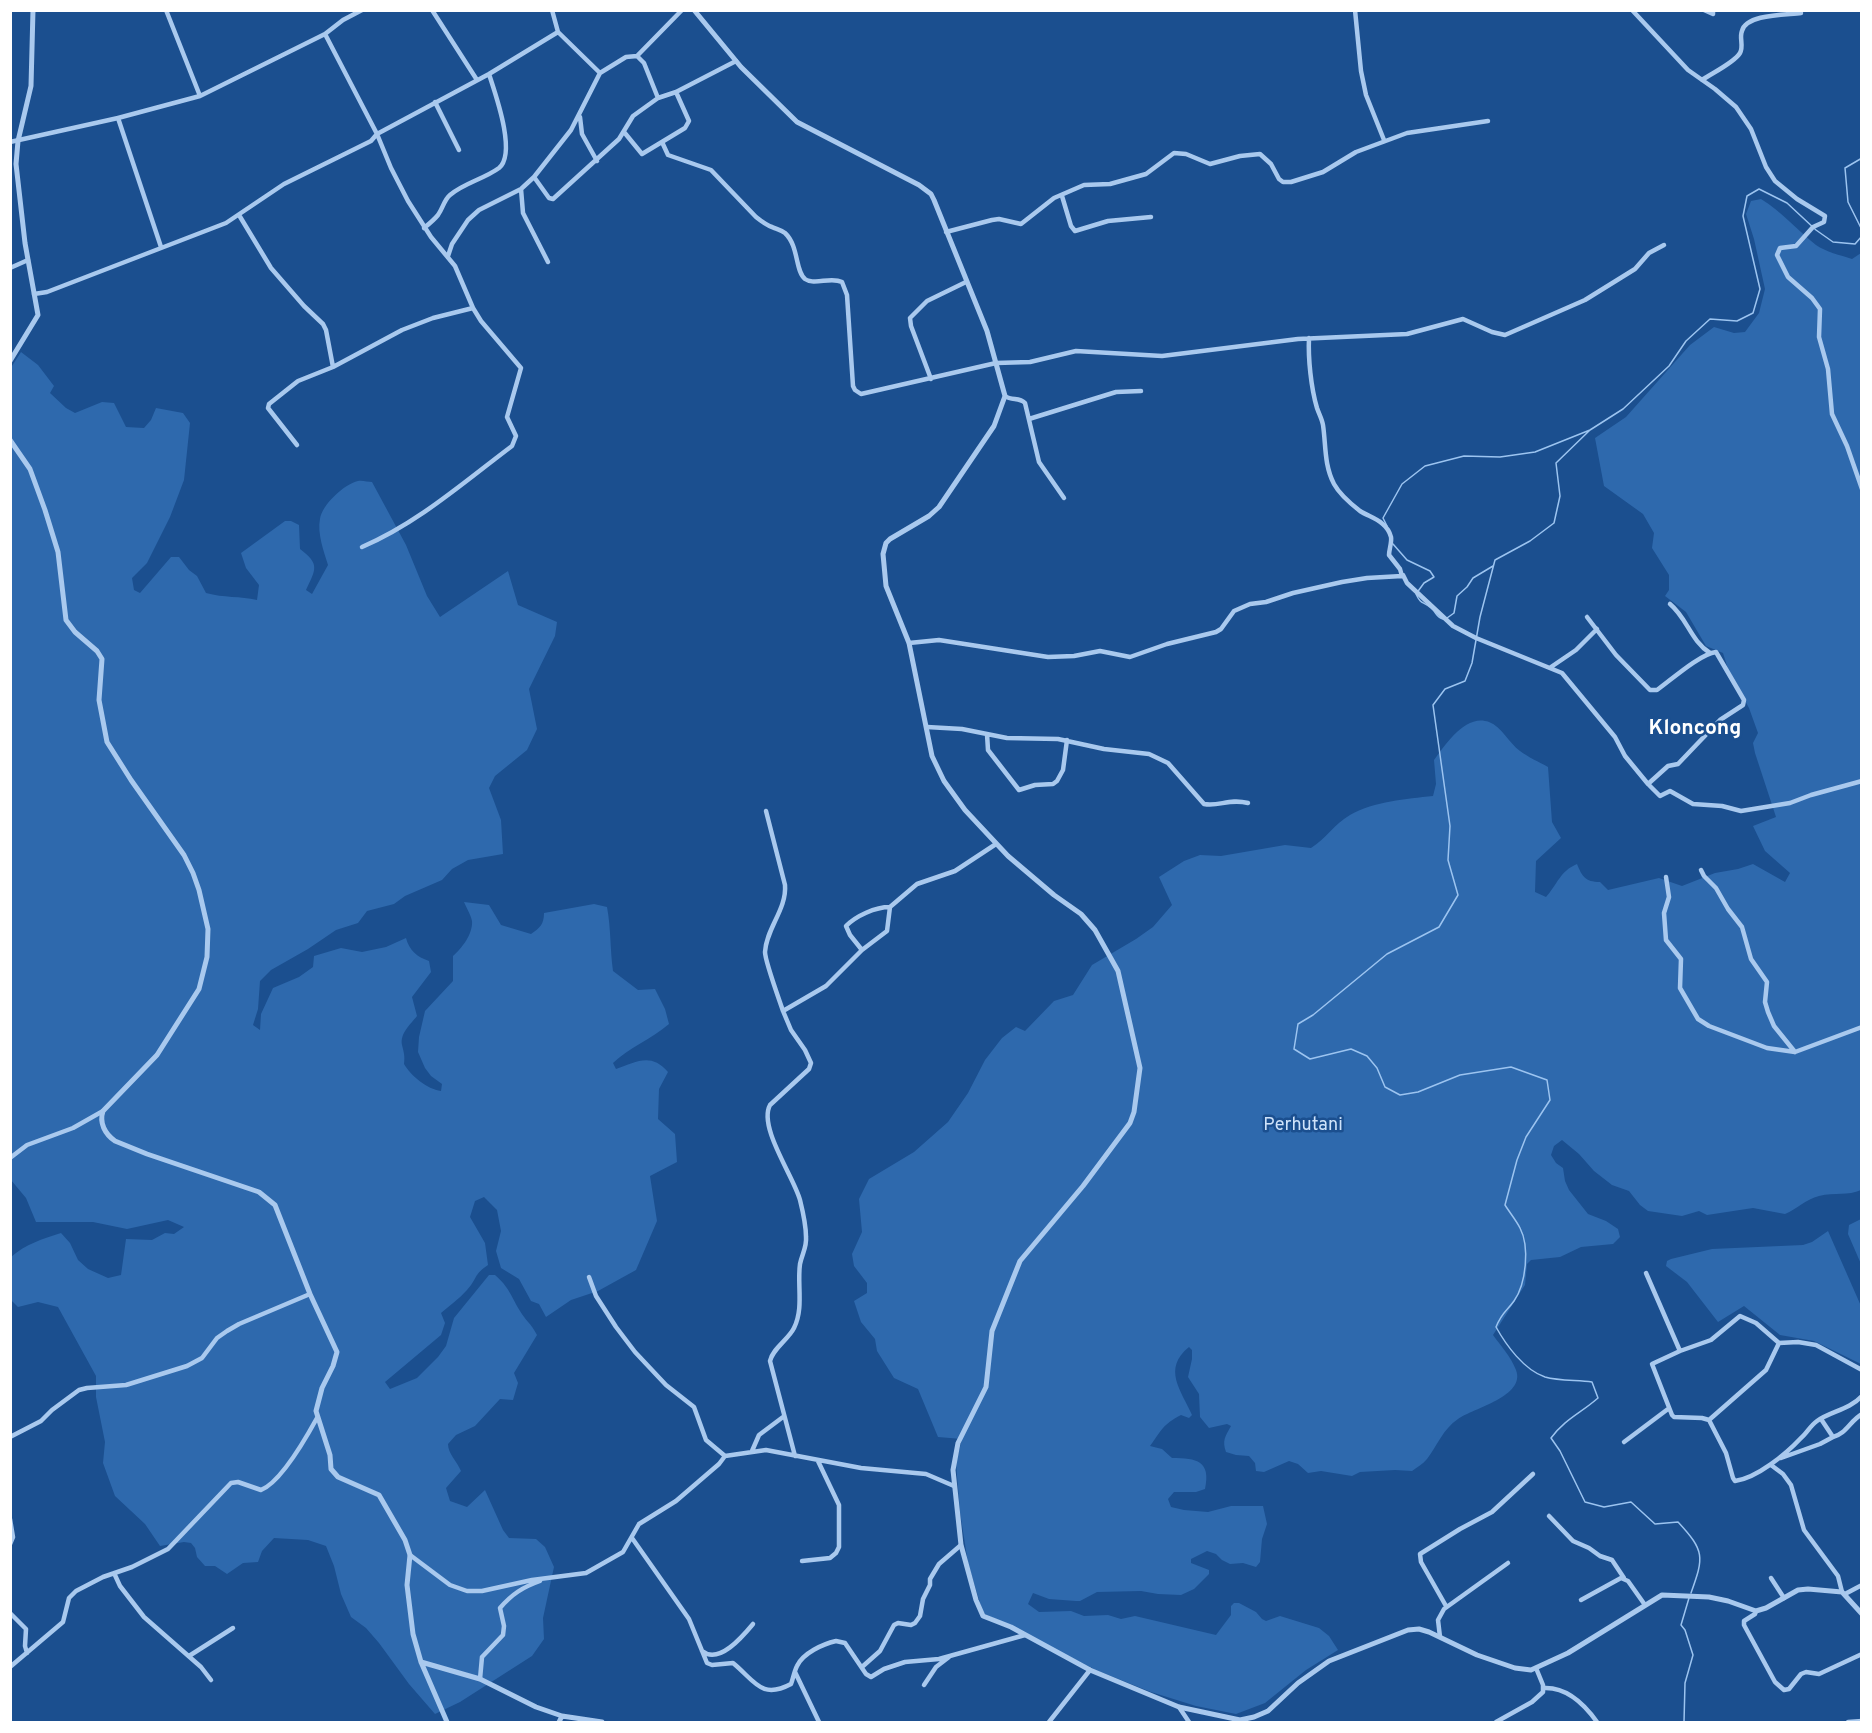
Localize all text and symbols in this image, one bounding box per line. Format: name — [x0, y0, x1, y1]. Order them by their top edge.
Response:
district label: Kloncong — [1649, 717, 1741, 743]
park label: Perhutani — [1263, 1115, 1343, 1137]

